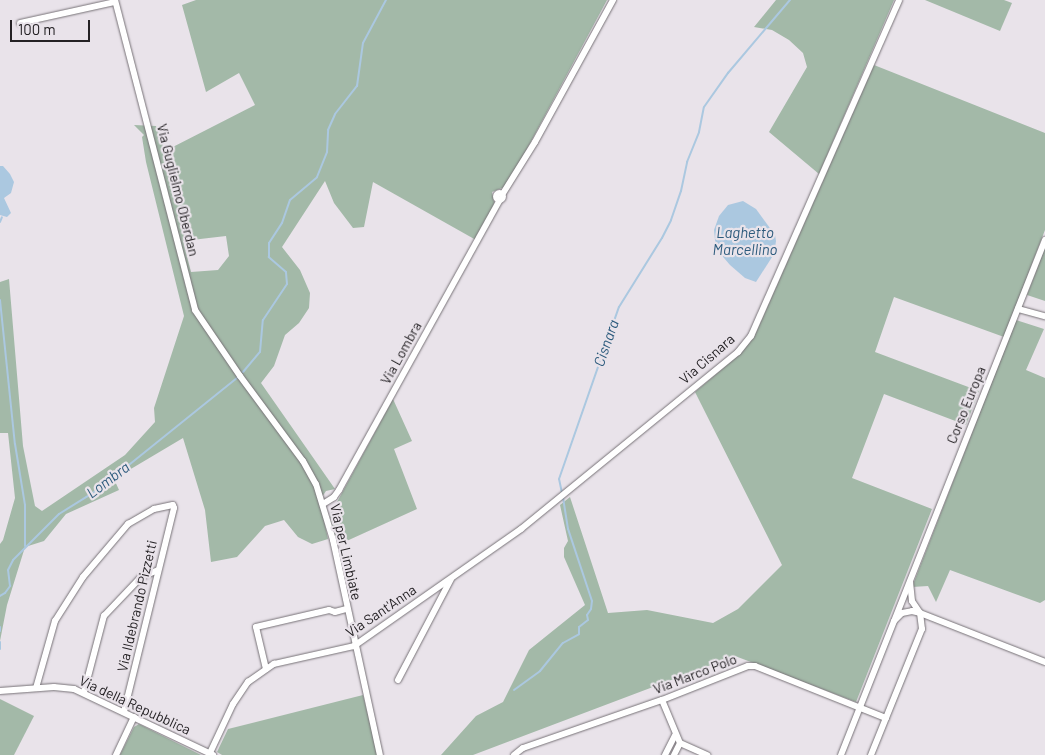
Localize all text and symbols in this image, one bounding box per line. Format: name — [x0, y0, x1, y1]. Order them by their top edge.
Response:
scale bar — [12, 10, 92, 42]
text: 100 m — [18, 20, 56, 38]
street label: Via Guglielmo Oberdan — [153, 122, 203, 258]
water label: Laghetto Marcellino — [713, 223, 777, 258]
water label: Cisnara — [590, 317, 622, 369]
street label: Via Lombra — [377, 319, 425, 387]
street label: Via Cisnara — [676, 331, 738, 387]
street label: Corso Europa — [943, 364, 989, 446]
water label: Lombra — [83, 458, 133, 502]
street label: Via per Limbiate — [327, 502, 365, 602]
street label: Via Ildebrando Pizzetti — [114, 539, 160, 673]
street label: Via Sant'Anna — [343, 581, 419, 641]
street label: Via Marco Polo — [651, 650, 739, 698]
street label: Via della Repubblica — [77, 672, 193, 738]

